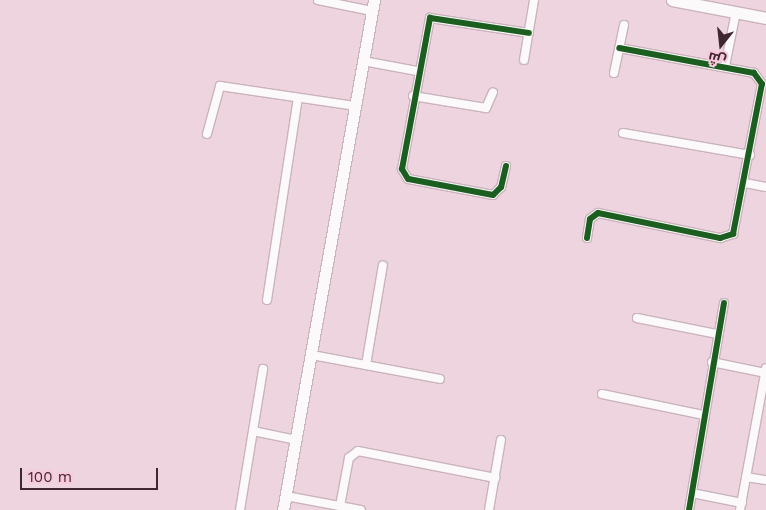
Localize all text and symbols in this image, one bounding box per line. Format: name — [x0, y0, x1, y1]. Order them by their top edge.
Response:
north arrow — [696, 20, 746, 70]
text: ش — [706, 49, 728, 70]
scale bar — [22, 458, 160, 490]
text: 100 m — [28, 468, 72, 486]

